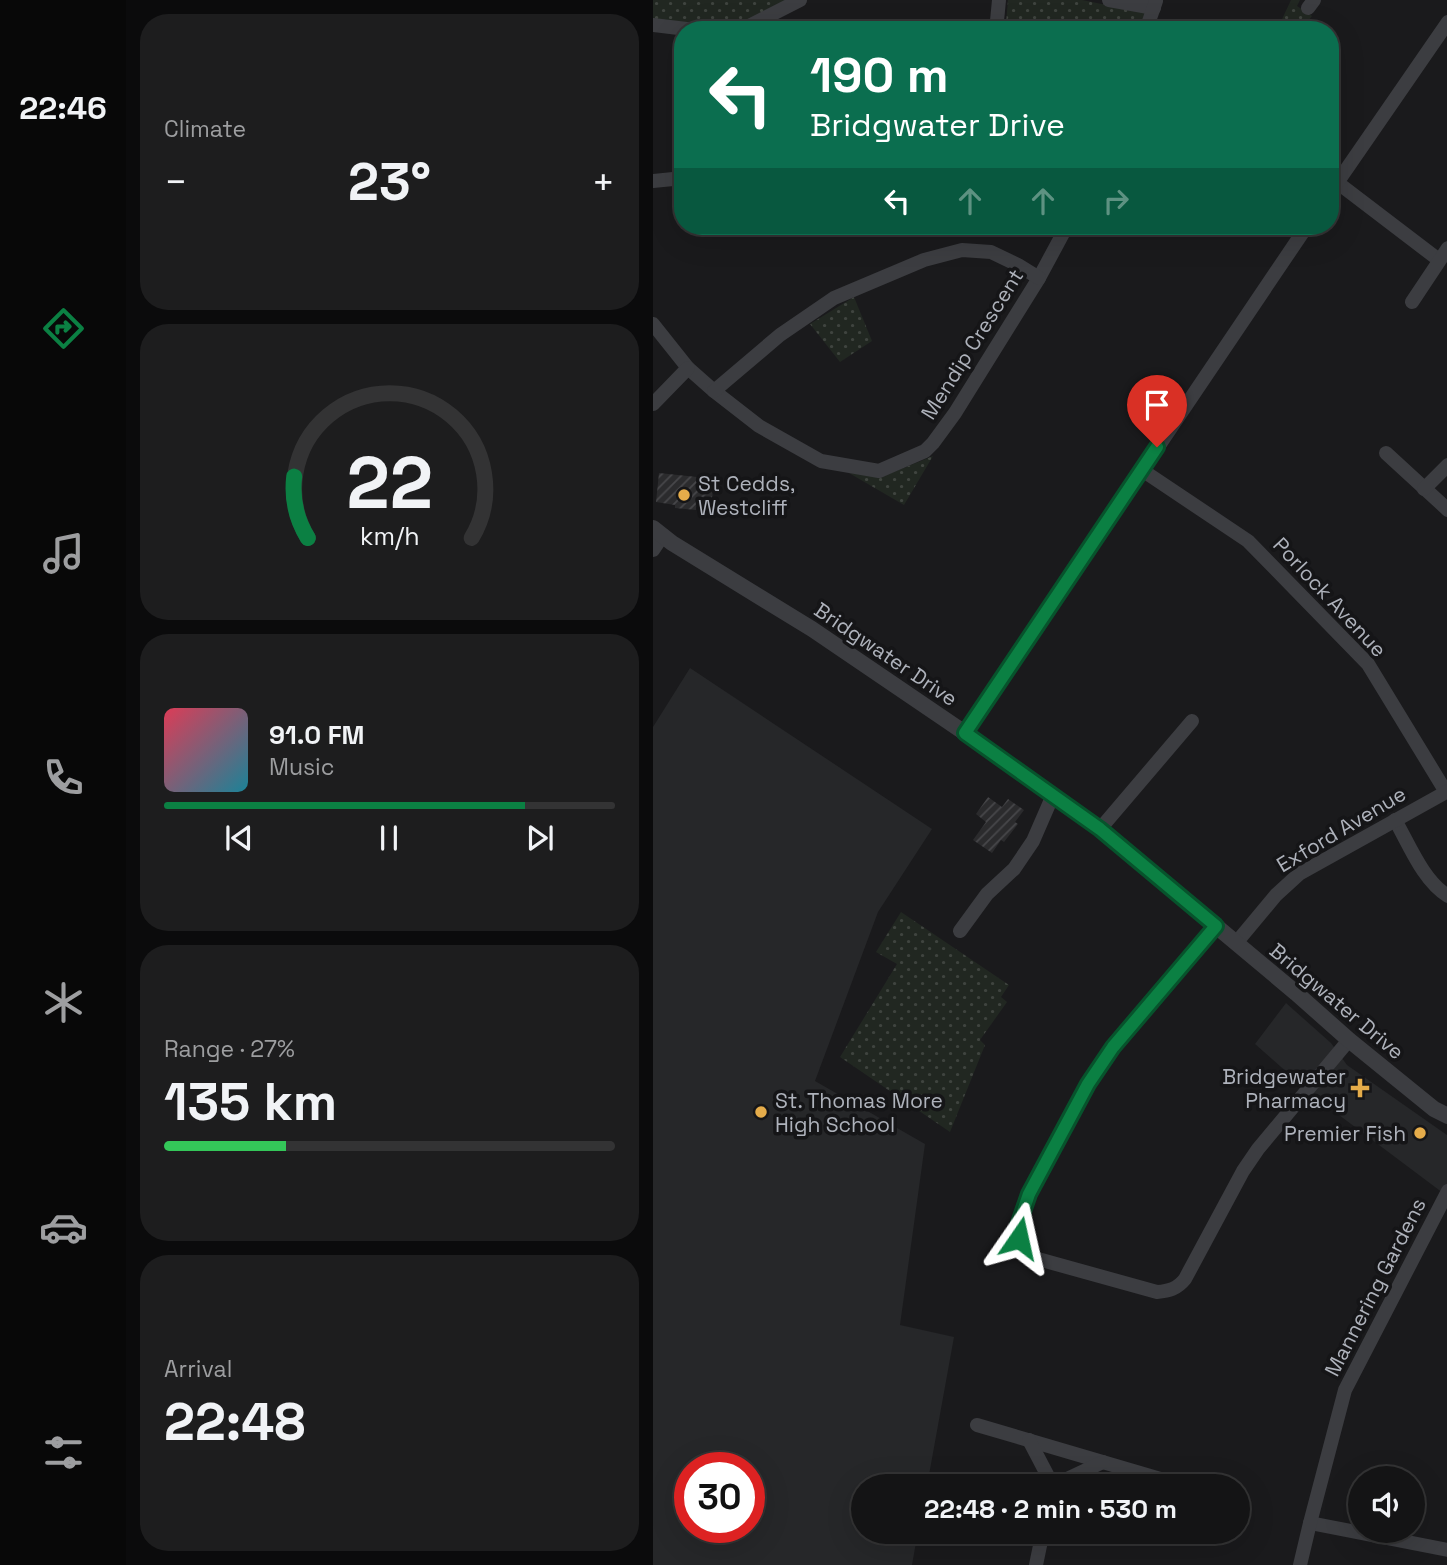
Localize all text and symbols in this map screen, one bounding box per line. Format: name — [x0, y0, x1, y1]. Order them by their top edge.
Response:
text: 190 m — [810, 44, 948, 106]
icon: left — [695, 49, 786, 140]
text: 22:46 — [19, 88, 107, 128]
text: Bridgwater Drive — [810, 105, 1065, 145]
text: Climate — [164, 114, 246, 144]
text: 23° — [348, 149, 431, 215]
text: − — [164, 158, 188, 206]
text: + — [591, 158, 615, 206]
icon: left — [878, 182, 916, 220]
icon: ahead — [951, 182, 989, 220]
icon: ahead — [1024, 182, 1062, 220]
icon: right — [1097, 182, 1135, 220]
street label: Mendip Crescent — [915, 264, 1029, 424]
icon: directions — [39, 304, 88, 353]
pin — [1127, 375, 1187, 447]
icon: arrive — [1138, 386, 1176, 424]
text: 22 — [346, 437, 433, 530]
place label: St Cedds, Westcliff — [698, 470, 795, 521]
marker: St Cedds, Westcliff — [676, 487, 692, 503]
text: km/h — [360, 520, 419, 552]
icon: music — [39, 529, 88, 578]
street label: Porlock Avenue — [1267, 531, 1393, 663]
street label: Bridgwater Drive — [809, 596, 963, 712]
text: 91.0 FM — [269, 718, 365, 752]
text: Music — [269, 752, 334, 782]
icon: phone — [39, 753, 88, 802]
street label: Exford Avenue — [1271, 780, 1411, 878]
icon: previous — [220, 819, 258, 857]
icon: pause — [370, 819, 408, 857]
icon: next — [521, 819, 559, 857]
street label: Bridgwater Drive — [1264, 937, 1410, 1065]
icon: climate — [39, 978, 88, 1027]
text: Range · 27% — [164, 1034, 295, 1064]
place label: Bridgewater Pharmacy — [1222, 1063, 1346, 1114]
text: 135 km — [164, 1069, 337, 1135]
marker: Bridgewater Pharmacy — [1352, 1080, 1368, 1096]
place label: St. Thomas More High School — [775, 1087, 943, 1138]
marker: St. Thomas More High School — [753, 1104, 769, 1120]
place label: Premier Fish — [1284, 1120, 1406, 1147]
marker: Premier Fish — [1412, 1125, 1428, 1141]
street label: Mannering Gardens — [1318, 1193, 1432, 1381]
position arrow — [982, 1201, 1056, 1275]
icon: car — [39, 1203, 88, 1252]
text: Arrival — [164, 1354, 232, 1384]
text: 22:48 — [164, 1389, 306, 1455]
icon: filters — [39, 1428, 88, 1477]
speed limit sign: 30 — [674, 1452, 765, 1543]
map controls — [1348, 1466, 1425, 1543]
button: sound — [1348, 1466, 1425, 1543]
text: 22:48 · 2 min · 530 m — [924, 1492, 1177, 1526]

